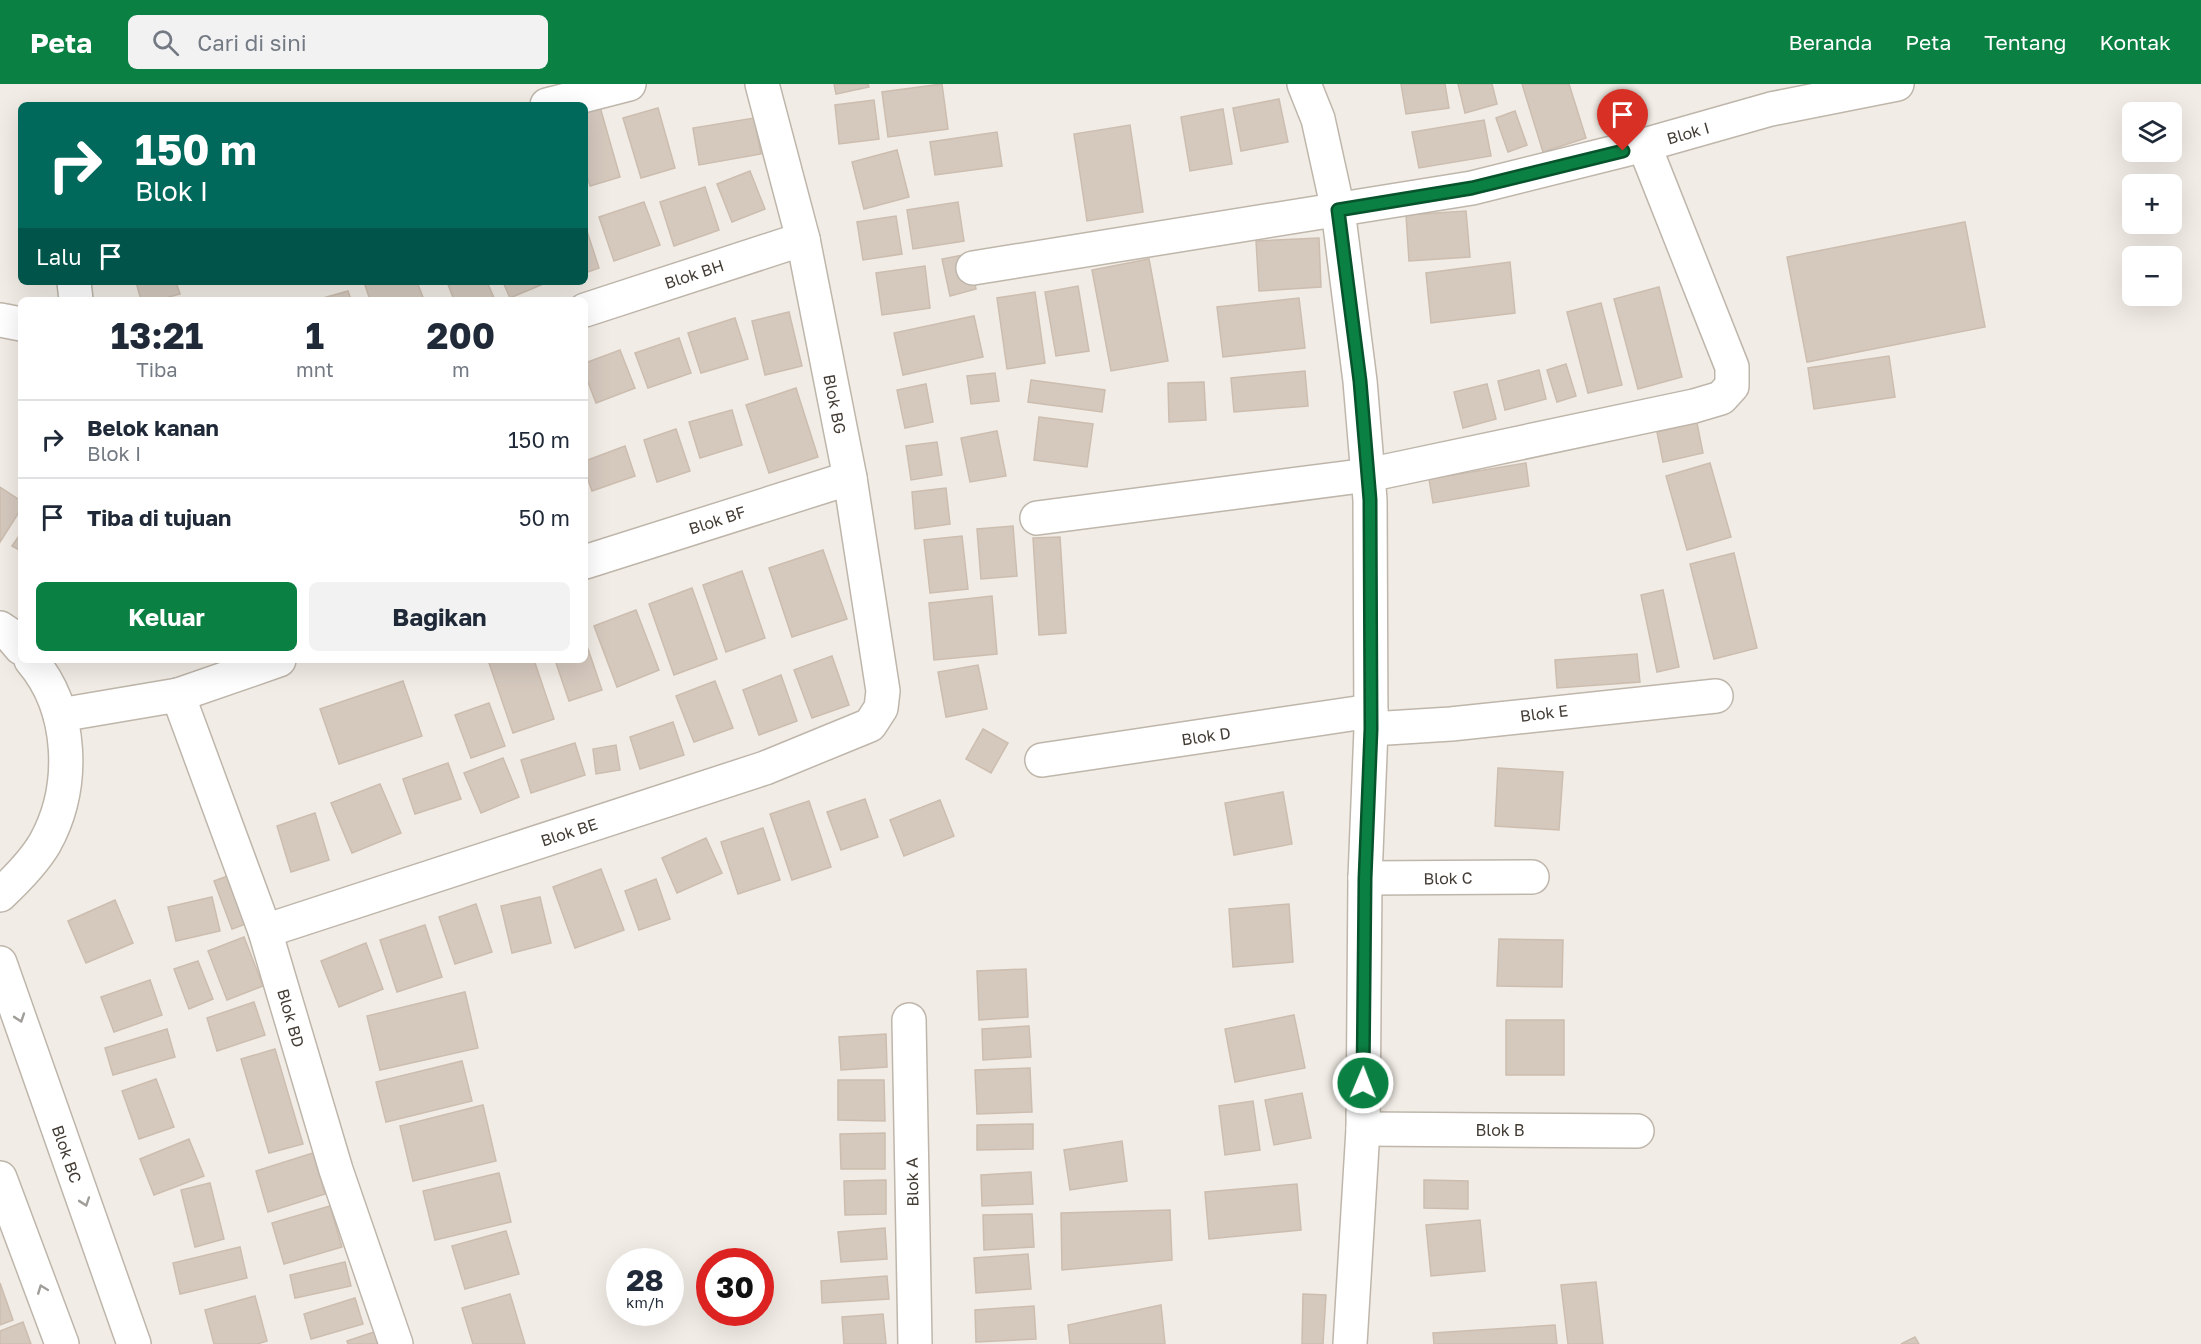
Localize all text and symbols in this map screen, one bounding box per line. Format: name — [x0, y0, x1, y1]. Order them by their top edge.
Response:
search box — [128, 15, 548, 69]
text: Peta — [30, 26, 92, 59]
icon: search — [149, 26, 182, 59]
text: Cari di sini — [197, 29, 307, 56]
text: Beranda — [1789, 29, 1872, 55]
text: Peta — [1905, 29, 1951, 55]
text: Tentang — [1984, 29, 2066, 55]
text: Kontak — [2099, 29, 2171, 55]
pin — [1597, 89, 1648, 151]
icon: arrive — [1606, 98, 1639, 131]
map controls — [2122, 102, 2182, 306]
button: layers — [2122, 102, 2182, 162]
street label: Blok I — [1664, 117, 1712, 149]
text: 150 m — [135, 124, 257, 174]
icon: right — [36, 126, 114, 204]
button: + — [2122, 174, 2182, 234]
text: Blok I — [135, 175, 208, 207]
icon: arrive — [94, 240, 127, 273]
text: Lalu — [36, 243, 82, 270]
button: − — [2122, 246, 2182, 306]
street label: Blok BH — [662, 255, 726, 293]
text: 13:21 — [111, 314, 203, 357]
text: 1 — [306, 314, 324, 357]
text: 200 — [427, 314, 495, 357]
text: Tiba — [136, 357, 178, 381]
text: mnt — [296, 357, 334, 381]
text: m — [452, 357, 470, 381]
street label: Blok BG — [819, 373, 851, 435]
text: Belok kanan — [87, 414, 219, 441]
icon: right — [36, 423, 69, 456]
text: 150 m — [508, 426, 570, 453]
text: Blok I — [87, 441, 141, 465]
icon: arrive — [36, 501, 69, 534]
street label: Blok BF — [686, 501, 748, 539]
text: Tiba di tujuan — [87, 504, 231, 531]
text: 50 m — [519, 504, 570, 531]
button: Keluar — [36, 582, 297, 651]
button: Bagikan — [309, 582, 570, 651]
street label: Blok E — [1519, 700, 1569, 726]
street label: Blok D — [1180, 723, 1232, 749]
street label: Blok BE — [538, 813, 600, 851]
street label: Blok C — [1423, 868, 1473, 888]
street label: Blok BD — [273, 986, 309, 1050]
one-way arrow — [12, 1012, 25, 1023]
position arrow — [1331, 1051, 1395, 1115]
street label: Blok B — [1475, 1120, 1525, 1140]
street label: Blok BC — [48, 1122, 86, 1186]
street label: Blok A — [902, 1157, 922, 1207]
one-way arrow — [77, 1196, 90, 1207]
speed limit sign: 30 — [696, 1248, 774, 1326]
text: 28 — [626, 1262, 664, 1298]
one-way arrow — [37, 1284, 49, 1295]
text: km/h — [626, 1293, 664, 1311]

